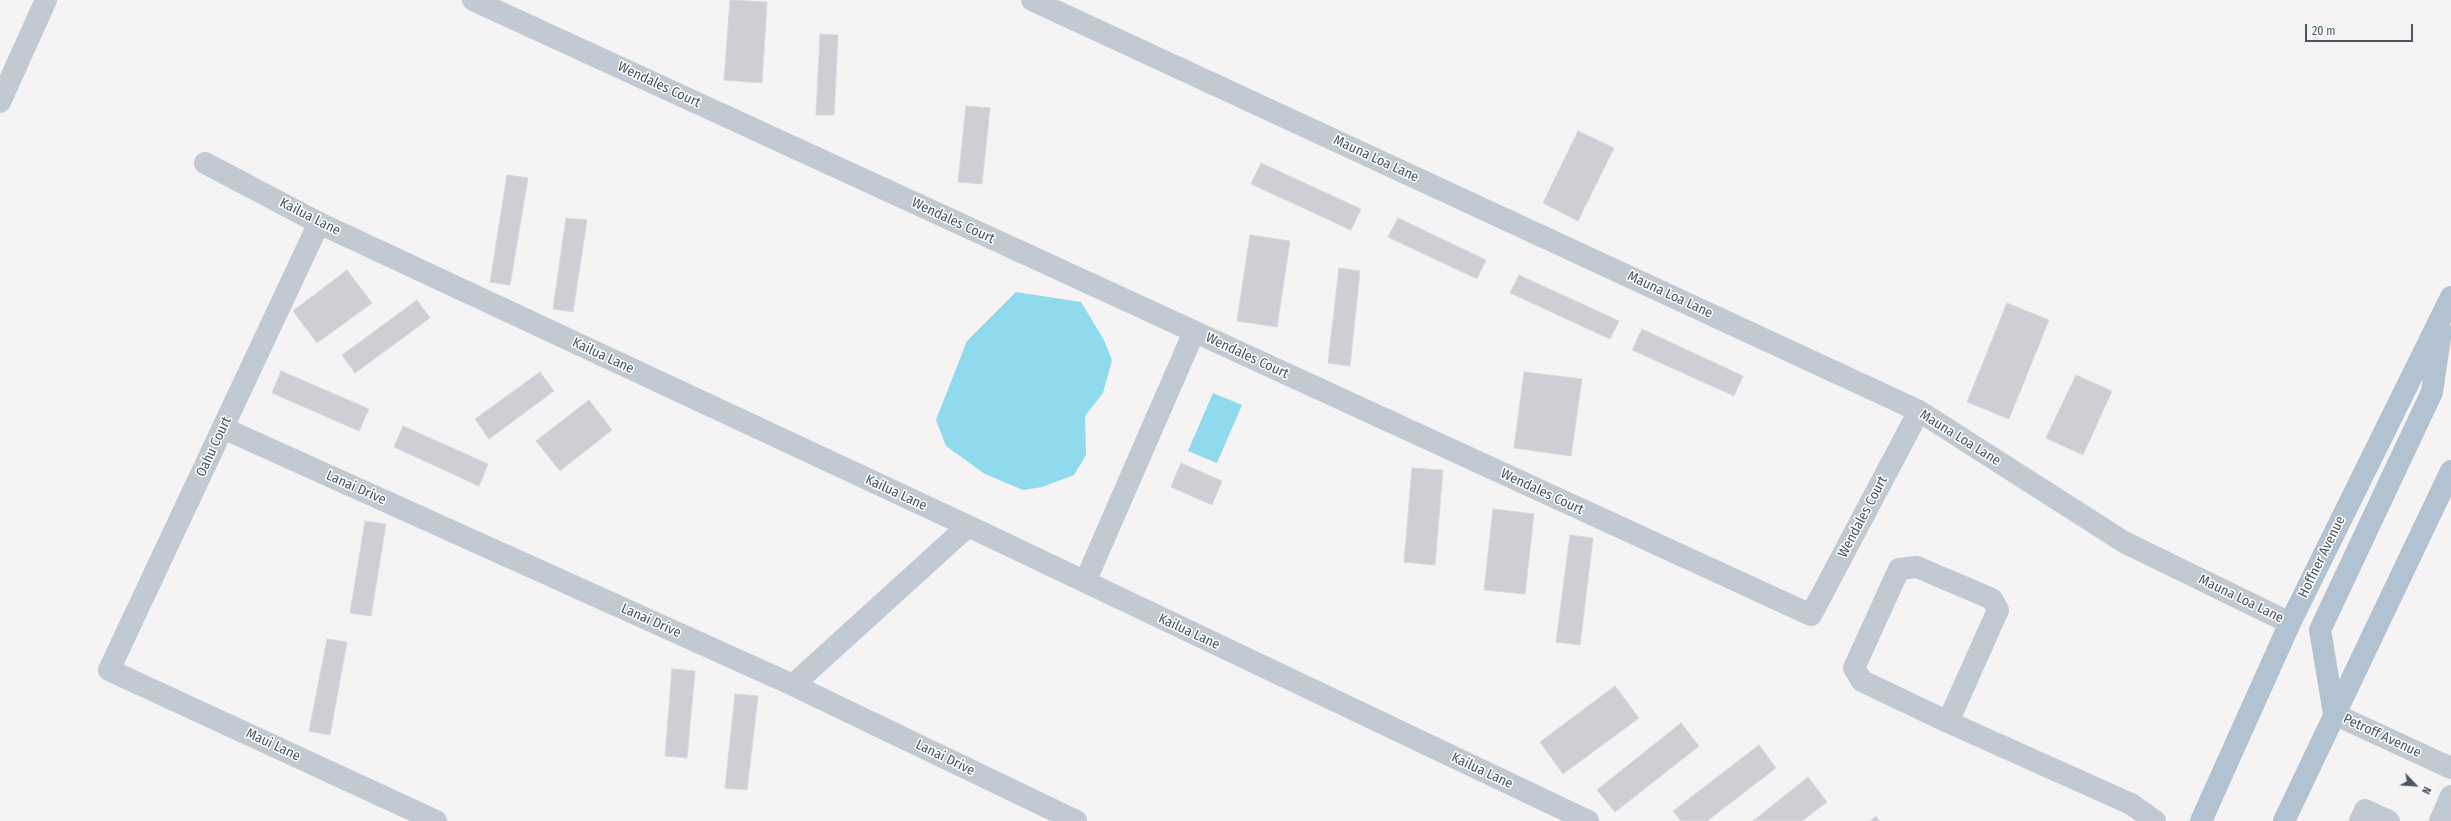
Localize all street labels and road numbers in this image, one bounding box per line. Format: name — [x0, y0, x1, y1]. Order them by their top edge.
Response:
street label: Wendales Court — [615, 58, 703, 112]
street label: Mauna Loa Lane — [1331, 132, 1421, 186]
street label: Wendales Court — [909, 194, 997, 248]
street label: Kailua Lane — [277, 195, 343, 239]
street label: Mauna Loa Lane — [1625, 268, 1715, 322]
street label: Wendales Court — [1203, 329, 1291, 383]
street label: Kailua Lane — [569, 334, 637, 378]
street label: Mauna Loa Lane — [1916, 406, 2004, 470]
street label: Oahu Court — [193, 414, 235, 480]
street label: Wendales Court — [1498, 465, 1586, 519]
street label: Lanai Drive — [324, 467, 388, 509]
street label: Kailua Lane — [862, 471, 930, 515]
street label: Wendales Court — [1835, 473, 1891, 561]
street label: Hoffner Avenue — [2295, 513, 2349, 601]
street label: Mauna Loa Lane — [2196, 571, 2286, 627]
street label: Lanai Drive — [619, 600, 683, 642]
street label: Kailua Lane — [1155, 610, 1223, 654]
street label: Petroff Avenue — [2340, 711, 2424, 761]
street label: Maui Lane — [243, 725, 303, 765]
street label: Lanai Drive — [913, 736, 977, 780]
street label: Kailua Lane — [1448, 749, 1516, 793]

